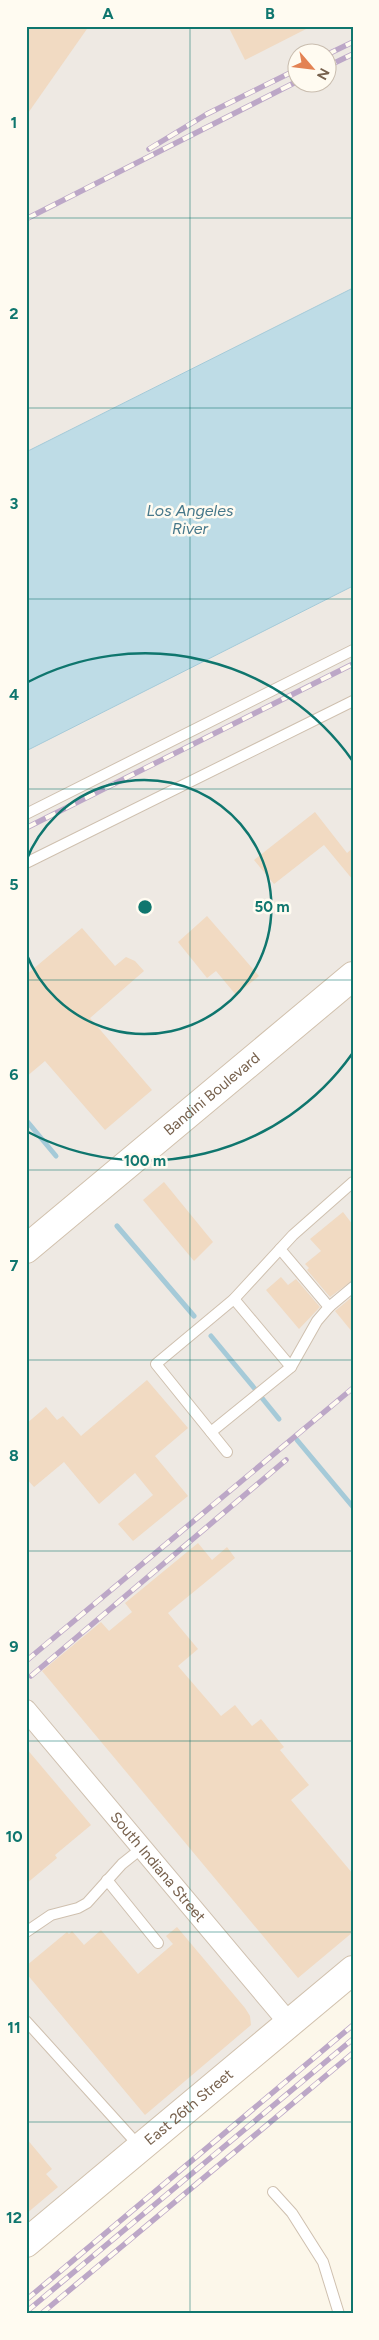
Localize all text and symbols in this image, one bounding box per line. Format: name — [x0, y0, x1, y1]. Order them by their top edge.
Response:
text: A — [102, 4, 114, 23]
text: B — [265, 4, 275, 23]
north arrow — [286, 42, 336, 92]
text: N — [313, 65, 333, 83]
text: 1 — [11, 113, 17, 132]
text: 2 — [9, 304, 19, 323]
text: 3 — [10, 494, 19, 513]
water label: Los Angeles River — [147, 501, 234, 538]
text: 4 — [9, 685, 19, 704]
text: 5 — [9, 875, 19, 894]
centre of rings — [136, 898, 154, 916]
text: 50 m — [254, 898, 290, 916]
street label: Bandini Boulevard — [160, 1049, 264, 1139]
text: 6 — [9, 1065, 19, 1084]
text: 100 m — [124, 1152, 166, 1170]
text: 7 — [10, 1256, 19, 1275]
text: 8 — [9, 1446, 19, 1465]
text: 9 — [9, 1637, 19, 1656]
street label: South Indiana Street — [107, 1808, 209, 1926]
text: 10 — [5, 1827, 23, 1846]
text: 11 — [7, 2018, 21, 2037]
street label: East 26th Street — [141, 2065, 237, 2149]
text: 12 — [6, 2208, 22, 2227]

